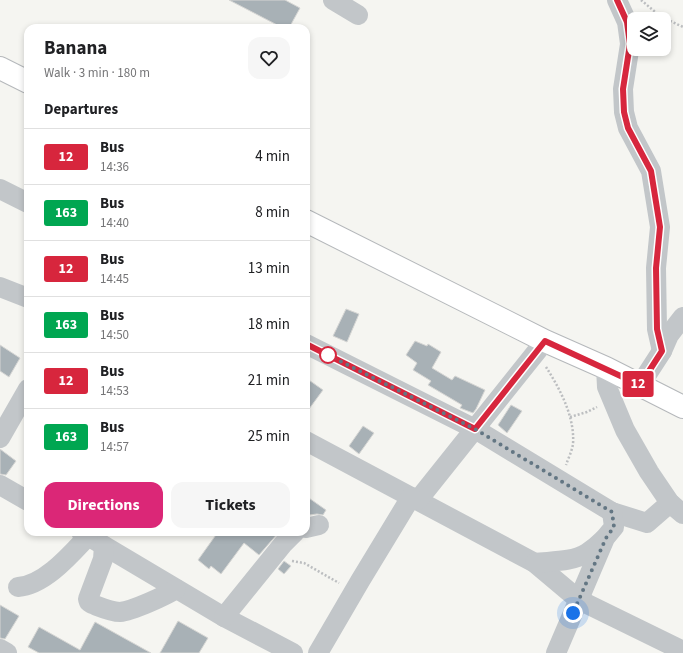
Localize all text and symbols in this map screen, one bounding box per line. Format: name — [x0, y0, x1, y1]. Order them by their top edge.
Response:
map controls — [627, 12, 671, 56]
button: layers — [627, 12, 671, 56]
text: Banana — [44, 35, 107, 62]
button: heart — [248, 37, 290, 79]
text: Walk · 3 min · 180 m — [44, 64, 150, 82]
text: Departures — [44, 99, 118, 120]
text: Bus — [100, 137, 124, 158]
text: 4 min — [255, 146, 290, 167]
text: 12 — [59, 147, 73, 167]
text: 14:36 — [100, 158, 129, 176]
text: Bus — [100, 193, 124, 214]
text: 8 min — [255, 202, 290, 223]
text: 163 — [55, 203, 77, 223]
text: 14:40 — [100, 214, 129, 232]
text: Bus — [100, 249, 124, 270]
text: 13 min — [248, 258, 290, 279]
text: 12 — [59, 259, 73, 279]
text: 14:45 — [100, 270, 129, 288]
text: Bus — [100, 305, 124, 326]
text: 18 min — [248, 314, 290, 335]
text: 163 — [55, 315, 77, 335]
text: 14:50 — [100, 326, 129, 344]
unlabelled marker — [319, 346, 337, 364]
text: Bus — [100, 361, 124, 382]
text: 21 min — [248, 370, 290, 391]
text: 12 — [59, 371, 73, 391]
line badge: 12 — [620, 371, 656, 397]
text: 12 — [631, 374, 645, 394]
text: 14:53 — [100, 382, 129, 400]
text: Bus — [100, 417, 124, 438]
text: 25 min — [248, 426, 290, 447]
text: 163 — [55, 427, 77, 447]
text: 14:57 — [100, 438, 129, 456]
button: Directions — [44, 482, 163, 528]
button: Tickets — [171, 482, 290, 528]
your location — [563, 603, 583, 623]

